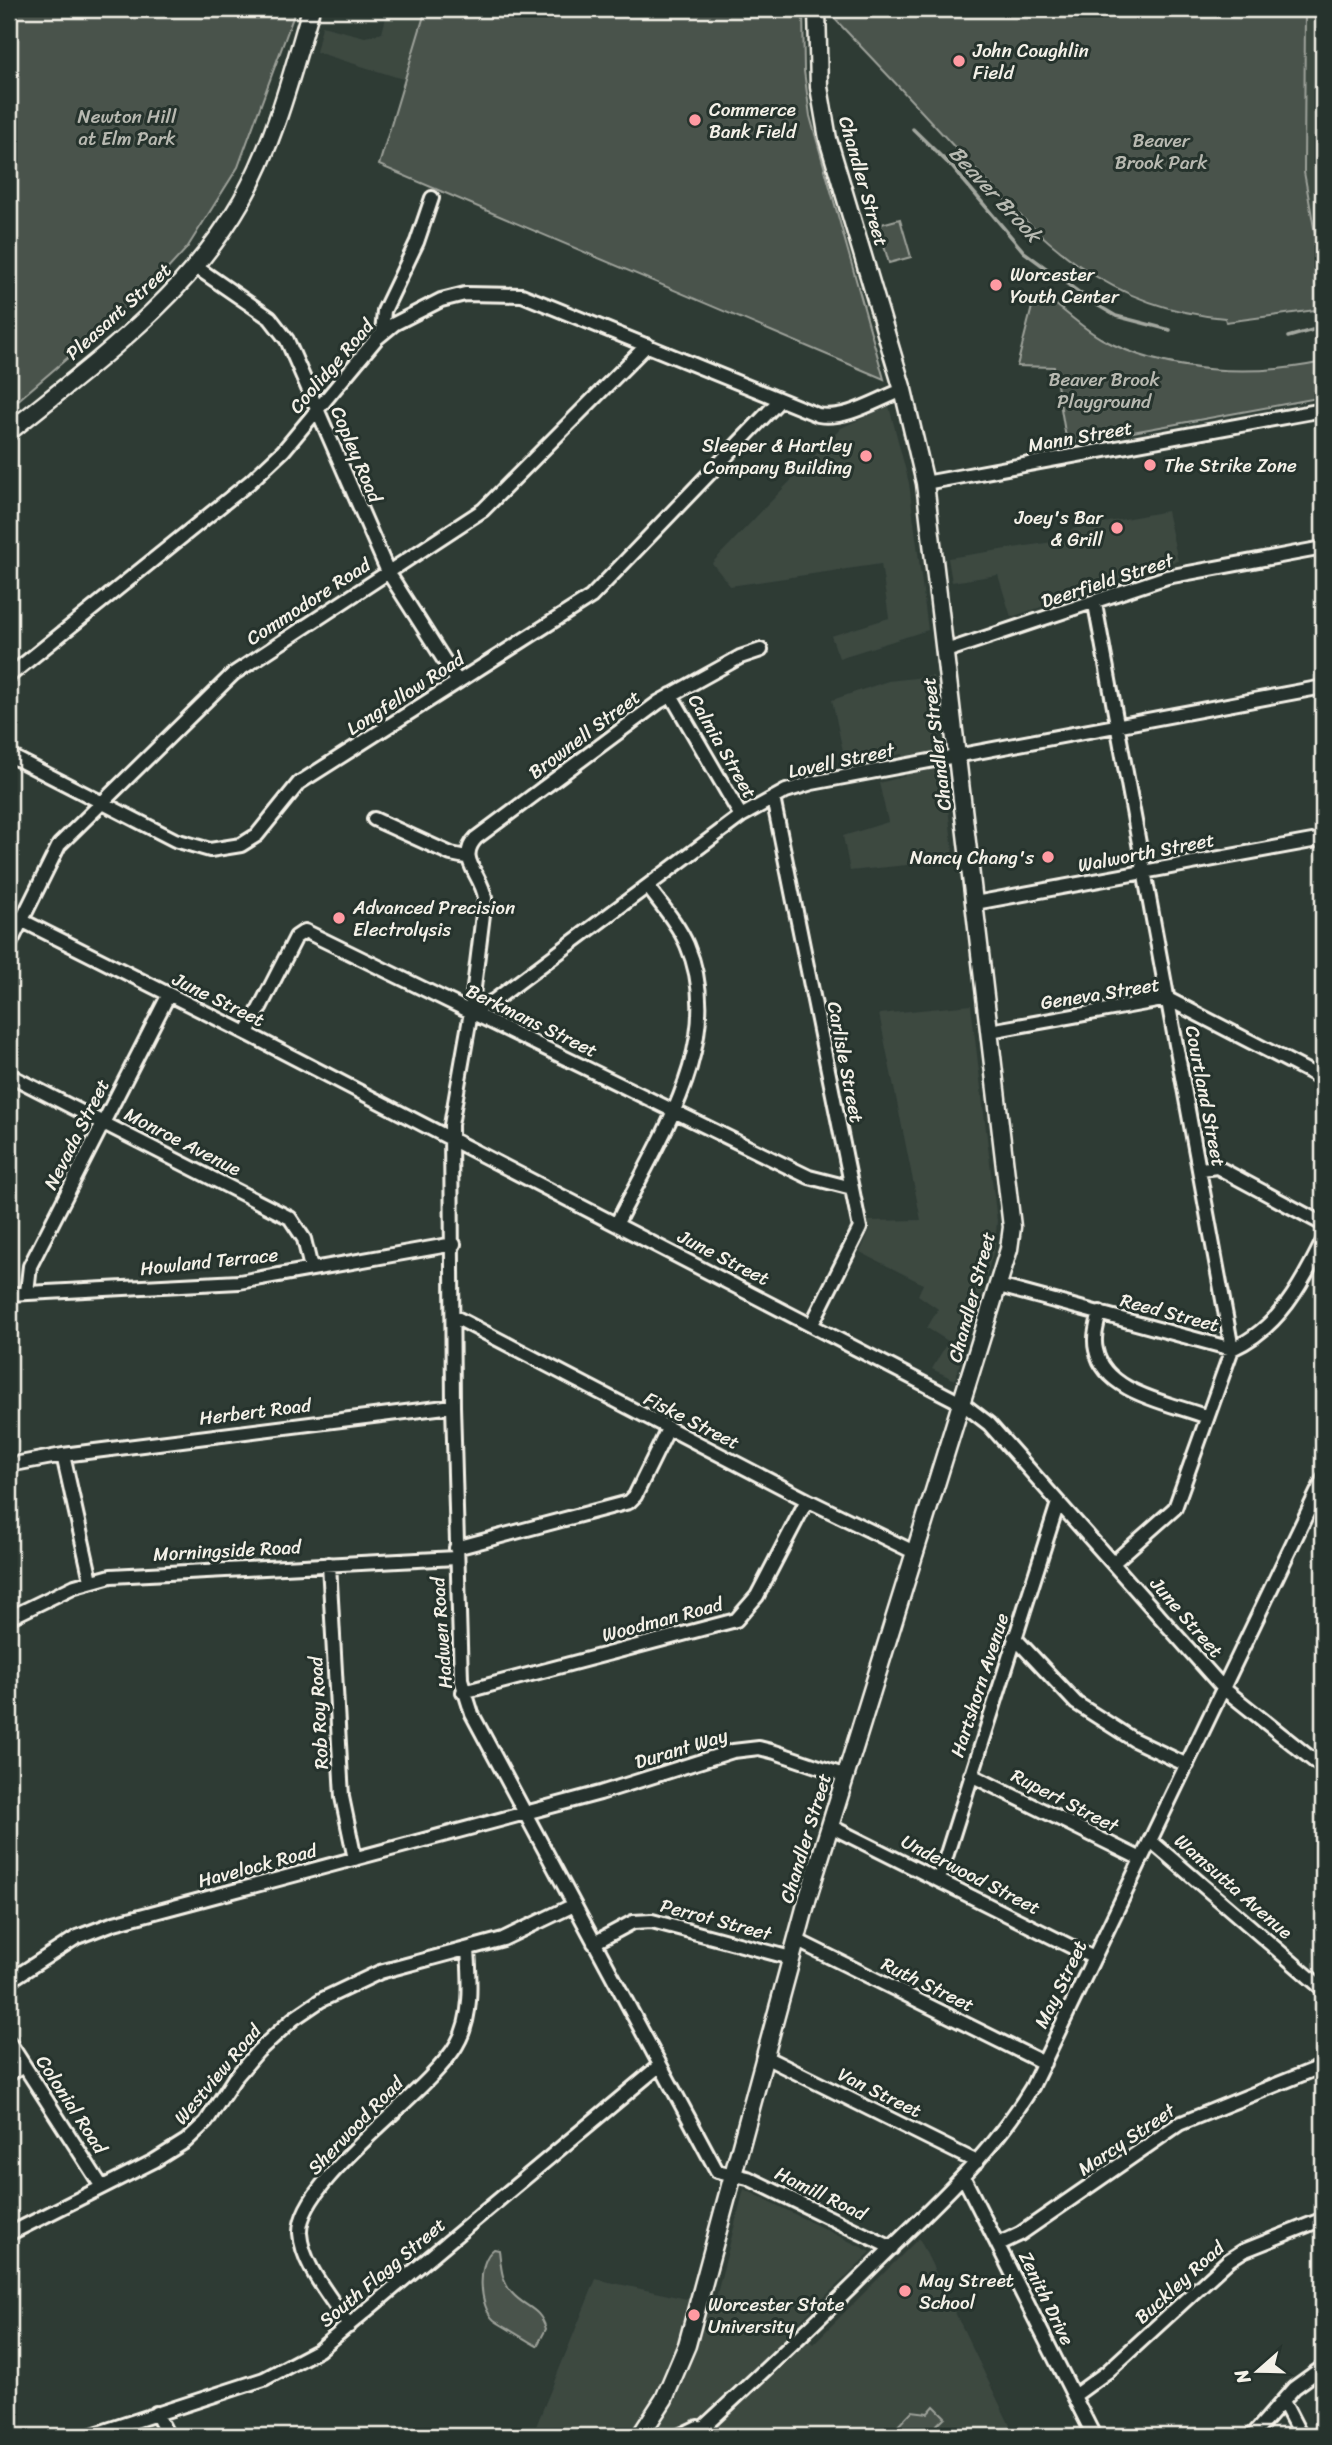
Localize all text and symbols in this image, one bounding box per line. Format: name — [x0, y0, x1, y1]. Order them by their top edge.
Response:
place label: John Coughlin Field — [972, 34, 1089, 89]
marker: John Coughlin Field — [951, 53, 967, 69]
place label: Commerce Bank Field — [709, 93, 798, 148]
park label: Newton Hill at Elm Park — [78, 100, 177, 155]
marker: Commerce Bank Field — [687, 112, 703, 128]
street label: Chandler Street — [829, 112, 898, 250]
park label: Beaver Brook Park — [1115, 124, 1208, 179]
water label: Beaver Brook — [939, 136, 1053, 254]
street label: Pleasant Street — [58, 254, 179, 368]
place label: Worcester Youth Center — [1010, 258, 1120, 313]
marker: Worcester Youth Center — [988, 277, 1004, 293]
street label: Coolidge Road — [281, 310, 383, 421]
park label: Beaver Brook Playground — [1048, 363, 1160, 418]
street label: Copley Road — [321, 401, 392, 509]
street label: Mann Street — [1025, 411, 1135, 462]
place label: Sleeper & Hartley Company Building — [702, 429, 852, 484]
marker: Sleeper & Hartley Company Building — [858, 448, 874, 464]
place label: The Strike Zone — [1164, 449, 1297, 482]
marker: The Strike Zone — [1142, 457, 1158, 473]
place label: Joey's Bar & Grill — [1014, 501, 1104, 556]
marker: Joey's Bar & Grill — [1109, 520, 1125, 536]
street label: Deerfield Street — [1037, 543, 1179, 617]
street label: Commodore Road — [239, 548, 378, 654]
street label: Longfellow Road — [340, 642, 473, 744]
street label: Chandler Street — [912, 675, 961, 813]
street label: Brownell Street — [521, 681, 648, 788]
street label: Calmia Street — [679, 688, 766, 805]
street label: Lovell Street — [785, 733, 899, 788]
street label: Walworth Street — [1075, 823, 1217, 882]
place label: Nancy Chang's — [910, 841, 1034, 874]
marker: Nancy Chang's — [1040, 849, 1056, 865]
place label: Advanced Precision Electrolysis — [352, 891, 515, 946]
marker: Advanced Precision Electrolysis — [331, 910, 347, 926]
street label: June Street — [166, 962, 271, 1036]
street label: Geneva Street — [1038, 968, 1162, 1019]
street label: Berkmans Street — [460, 974, 603, 1067]
street label: Carlisle Street — [818, 999, 873, 1126]
street label: Courtland Street — [1176, 1023, 1235, 1170]
street label: Nevada Street — [34, 1073, 119, 1196]
street label: Monroe Avenue — [118, 1098, 247, 1185]
street label: June Street — [671, 1220, 776, 1295]
street label: Chandler Street — [938, 1228, 1005, 1366]
street label: Howland Terrace — [138, 1238, 280, 1285]
street label: Reed Street — [1117, 1283, 1223, 1342]
street label: Fiske Street — [638, 1382, 745, 1459]
street label: Herbert Road — [197, 1388, 314, 1435]
street label: Morningside Road — [152, 1530, 304, 1571]
street label: June Street — [1141, 1568, 1232, 1666]
street label: Hadwen Road — [421, 1574, 462, 1690]
street label: Woodman Road — [598, 1587, 728, 1651]
street label: Hartshorn Avenue — [941, 1608, 1018, 1762]
street label: Rob Roy Road — [299, 1654, 338, 1770]
street label: Durant Way — [631, 1719, 732, 1778]
street label: Rupert Street — [1005, 1759, 1126, 1842]
street label: Chandler Street — [770, 1769, 841, 1907]
street label: Underwood Street — [895, 1825, 1046, 1924]
street label: Wamsutta Avenue — [1167, 1825, 1301, 1948]
street label: Havelock Road — [194, 1834, 321, 1897]
street label: Perrot Street — [657, 1889, 776, 1950]
street label: May Street — [1025, 1934, 1096, 2034]
street label: Ruth Street — [876, 1948, 980, 2021]
street label: Westview Road — [165, 2016, 270, 2132]
street label: Colonial Road — [27, 2048, 117, 2162]
street label: Van Street — [832, 2058, 927, 2127]
street label: Sherwood Road — [299, 2067, 412, 2183]
street label: Marcy Street — [1071, 2094, 1183, 2184]
street label: Hamill Road — [769, 2157, 874, 2231]
street label: South Flagg Street — [311, 2209, 453, 2336]
street label: Buckley Road — [1127, 2232, 1233, 2332]
street label: Zenith Drive — [1009, 2245, 1084, 2351]
place label: May Street School — [919, 2264, 1014, 2319]
marker: May Street School — [897, 2283, 913, 2299]
place label: Worcester State University — [708, 2288, 845, 2343]
marker: Worcester State University — [686, 2307, 702, 2323]
north arrow — [1224, 2336, 1294, 2406]
text: N — [1224, 2364, 1261, 2389]

